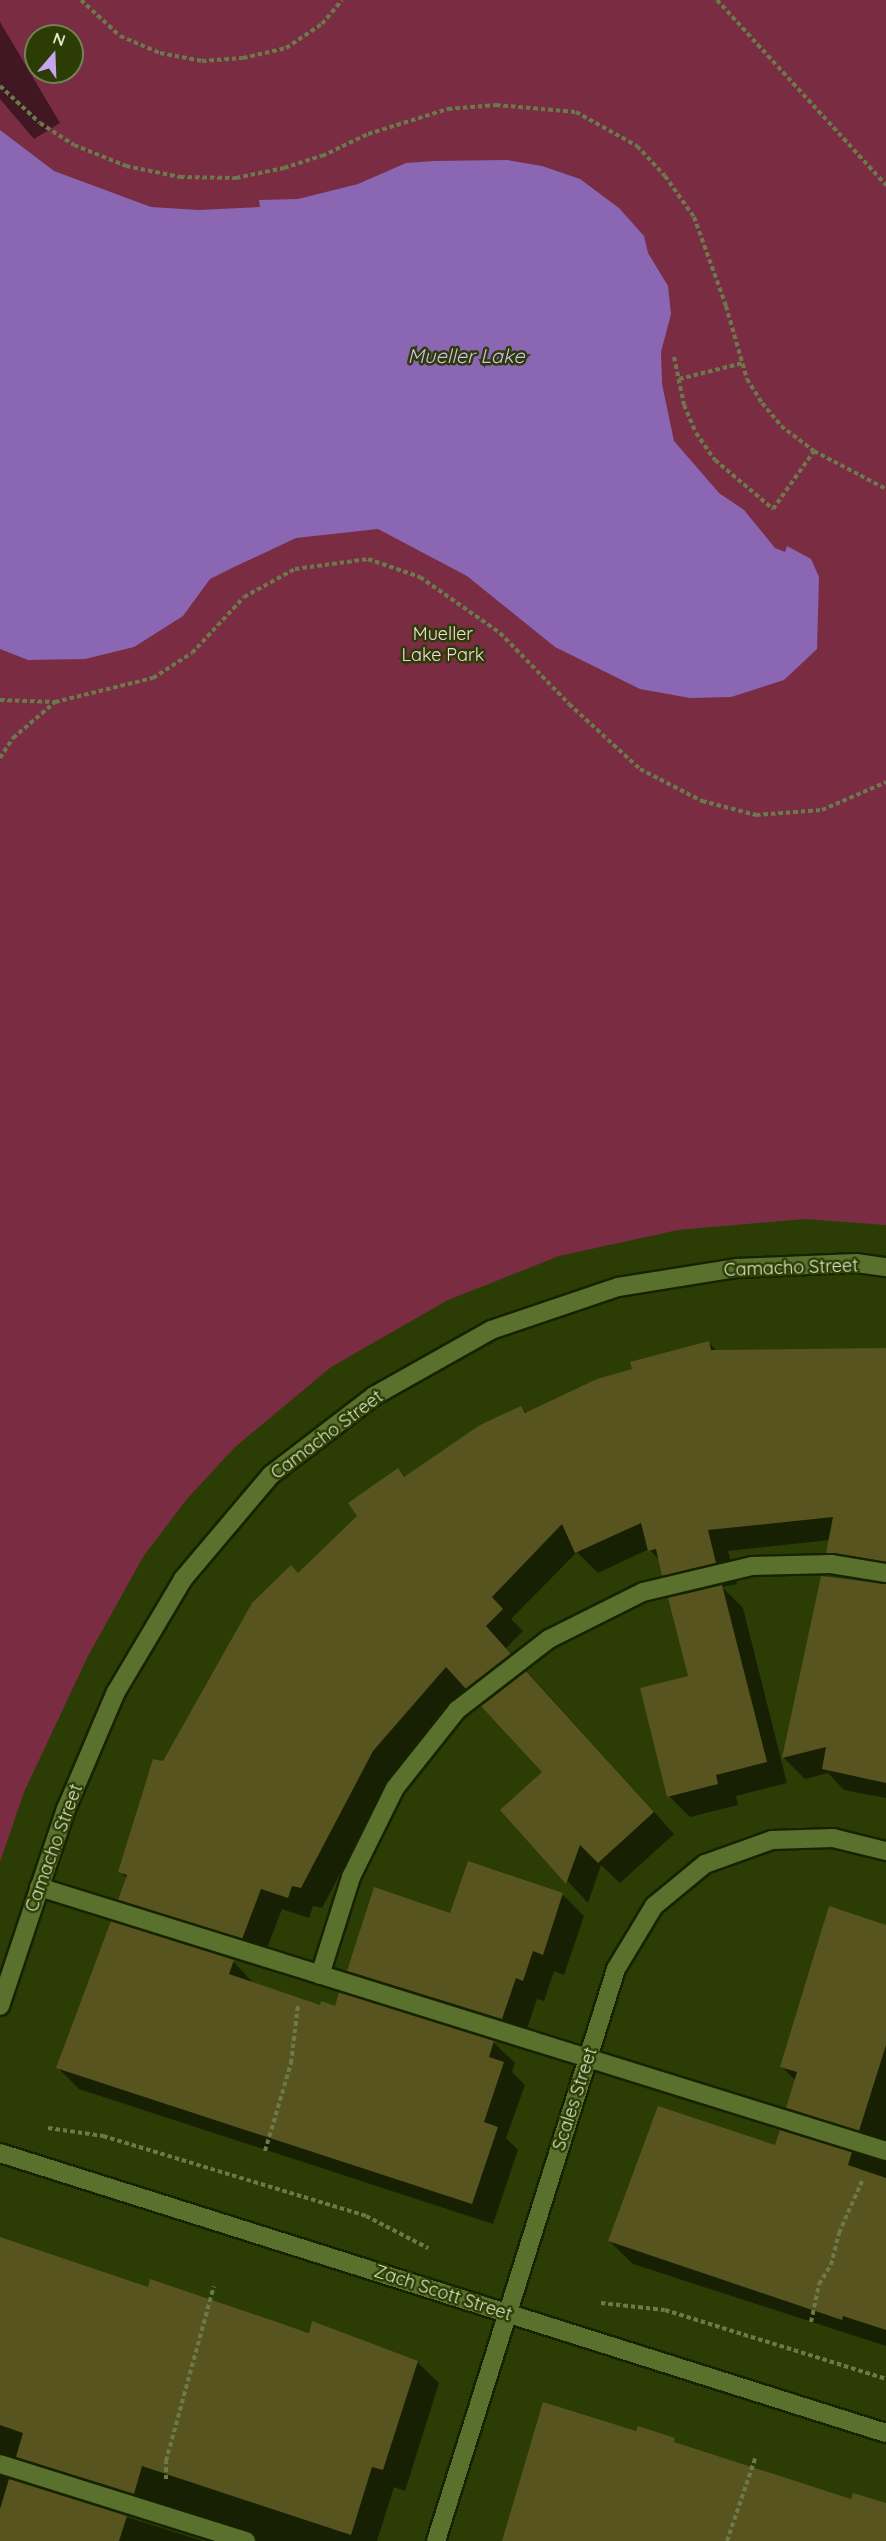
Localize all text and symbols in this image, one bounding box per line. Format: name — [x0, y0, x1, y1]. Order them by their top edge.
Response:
north arrow — [24, 24, 84, 84]
text: N — [50, 27, 68, 50]
water label: Mueller Lake — [408, 343, 524, 367]
park label: Mueller Lake Park — [402, 624, 484, 666]
street label: Camacho Street — [723, 1255, 859, 1281]
street label: Camacho Street — [267, 1386, 387, 1484]
street label: Camacho Street — [21, 1781, 87, 1915]
street label: Scales Street — [548, 2045, 602, 2153]
street label: Zach Scott Street — [371, 2261, 515, 2325]

